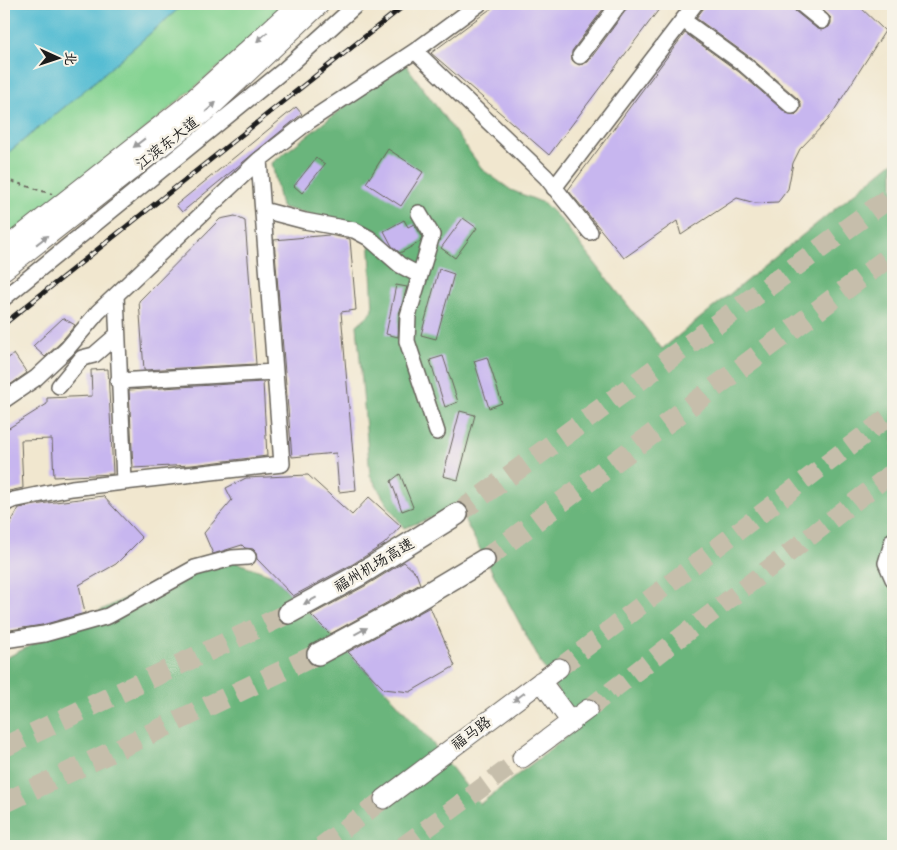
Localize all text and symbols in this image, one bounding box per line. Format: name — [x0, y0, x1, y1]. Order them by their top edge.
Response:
one-way arrow — [256, 31, 269, 42]
north arrow — [32, 32, 82, 82]
text: 北 — [62, 51, 79, 66]
one-way arrow — [205, 101, 217, 113]
street label: 江滨东大道 — [132, 113, 202, 173]
one-way arrow — [133, 137, 146, 148]
one-way arrow — [35, 235, 49, 245]
street label: 福州机场高速 — [331, 534, 417, 596]
one-way arrow — [303, 597, 317, 606]
one-way arrow — [354, 627, 368, 635]
one-way arrow — [512, 692, 526, 702]
street label: 福马路 — [448, 712, 494, 754]

